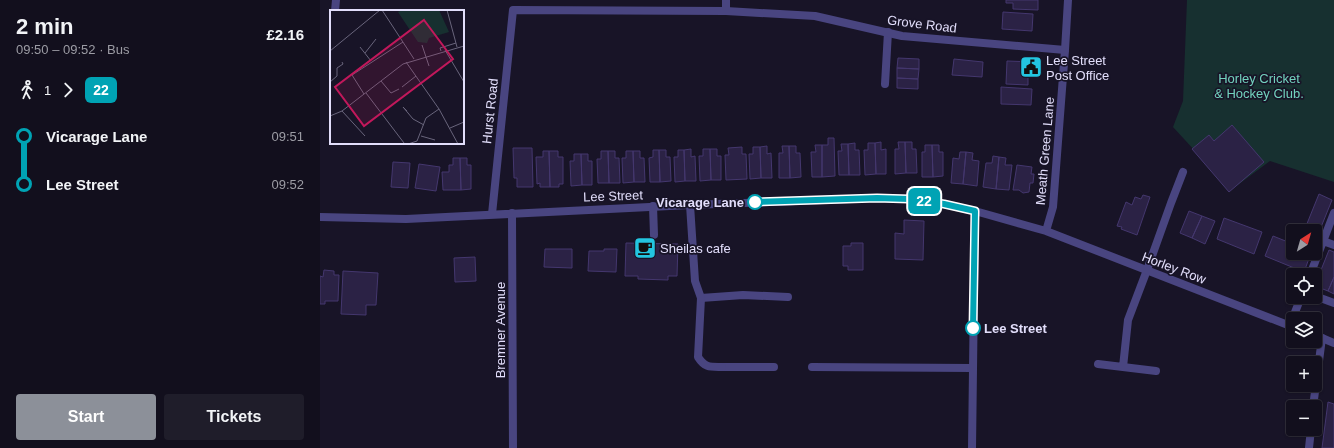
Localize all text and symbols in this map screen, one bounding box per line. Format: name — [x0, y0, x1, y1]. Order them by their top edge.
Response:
inset map — [330, 10, 464, 144]
street label: Grove Road — [886, 12, 958, 36]
text: 2 min — [16, 14, 73, 39]
text: £2.16 — [266, 26, 304, 43]
text: 09:50 – 09:52 · Bus — [16, 42, 129, 57]
place label: Lee Street Post Office — [1046, 53, 1109, 83]
public building icon: Lee Street Post Office — [1018, 54, 1044, 80]
park label: Horley Cricket & Hockey Club. — [1214, 71, 1304, 101]
street label: Hurst Road — [479, 78, 501, 144]
icon: walk — [16, 79, 38, 101]
icon: forward — [57, 79, 79, 101]
text: 22 — [93, 82, 109, 98]
text: 1 — [44, 83, 51, 98]
street label: Meath Green Lane — [1033, 96, 1057, 206]
text: Vicarage Lane — [46, 128, 147, 145]
text: 09:51 — [271, 129, 304, 144]
text: Lee Street — [46, 176, 119, 193]
text: 09:52 — [271, 177, 304, 192]
street label: Lee Street — [583, 187, 644, 205]
line badge: 22 — [906, 188, 942, 214]
text: 22 — [916, 193, 932, 209]
marker: Vicarage Lane — [747, 194, 763, 210]
place label: Vicarage Lane — [656, 195, 744, 210]
north arrow — [1286, 224, 1322, 260]
map controls — [1286, 224, 1322, 436]
cafe icon: Sheilas cafe — [632, 235, 658, 261]
place label: Sheilas cafe — [660, 241, 731, 256]
street label: Horley Row — [1140, 249, 1209, 287]
button: locate — [1286, 268, 1322, 304]
street label: Bremner Avenue — [493, 282, 508, 378]
button: layers — [1286, 312, 1322, 348]
marker: Lee Street — [965, 320, 981, 336]
place label: Lee Street — [984, 321, 1048, 336]
button: + — [1286, 356, 1322, 392]
button: Start — [16, 394, 156, 440]
button: Tickets — [164, 394, 304, 440]
button: − — [1286, 400, 1322, 436]

